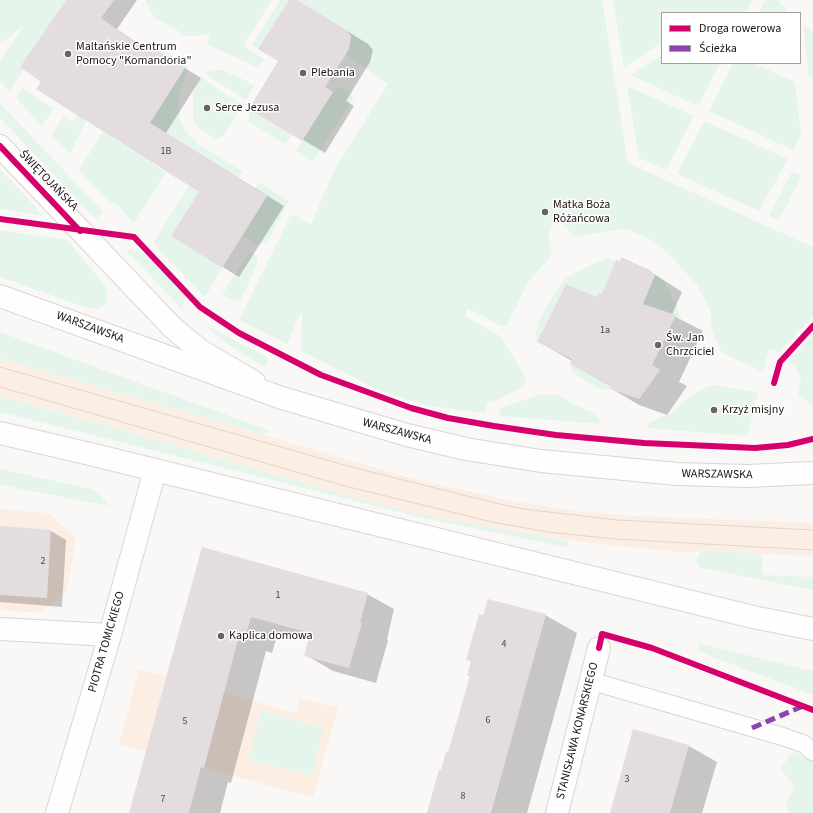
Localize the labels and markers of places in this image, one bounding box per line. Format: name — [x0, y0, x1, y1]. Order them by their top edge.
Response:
place label: Maltańskie Centrum Pomocy "Komandoria" — [76, 40, 191, 68]
marker: Maltańskie Centrum Pomocy "Komandoria" — [63, 49, 73, 59]
place label: Plebania — [311, 66, 355, 80]
marker: Plebania — [298, 68, 308, 78]
place label: Serce Jezusa — [215, 101, 279, 115]
marker: Serce Jezusa — [202, 103, 212, 113]
place label: Matka Boża Różańcowa — [553, 198, 610, 226]
marker: Matka Boża Różańcowa — [540, 207, 550, 217]
place label: Św. Jan Chrzciciel — [666, 331, 714, 359]
marker: Św. Jan Chrzciciel — [653, 340, 663, 350]
place label: Krzyż misjny — [722, 403, 784, 417]
marker: Krzyż misjny — [709, 405, 719, 415]
place label: Kaplica domowa — [229, 629, 313, 643]
marker: Kaplica domowa — [216, 631, 226, 641]

